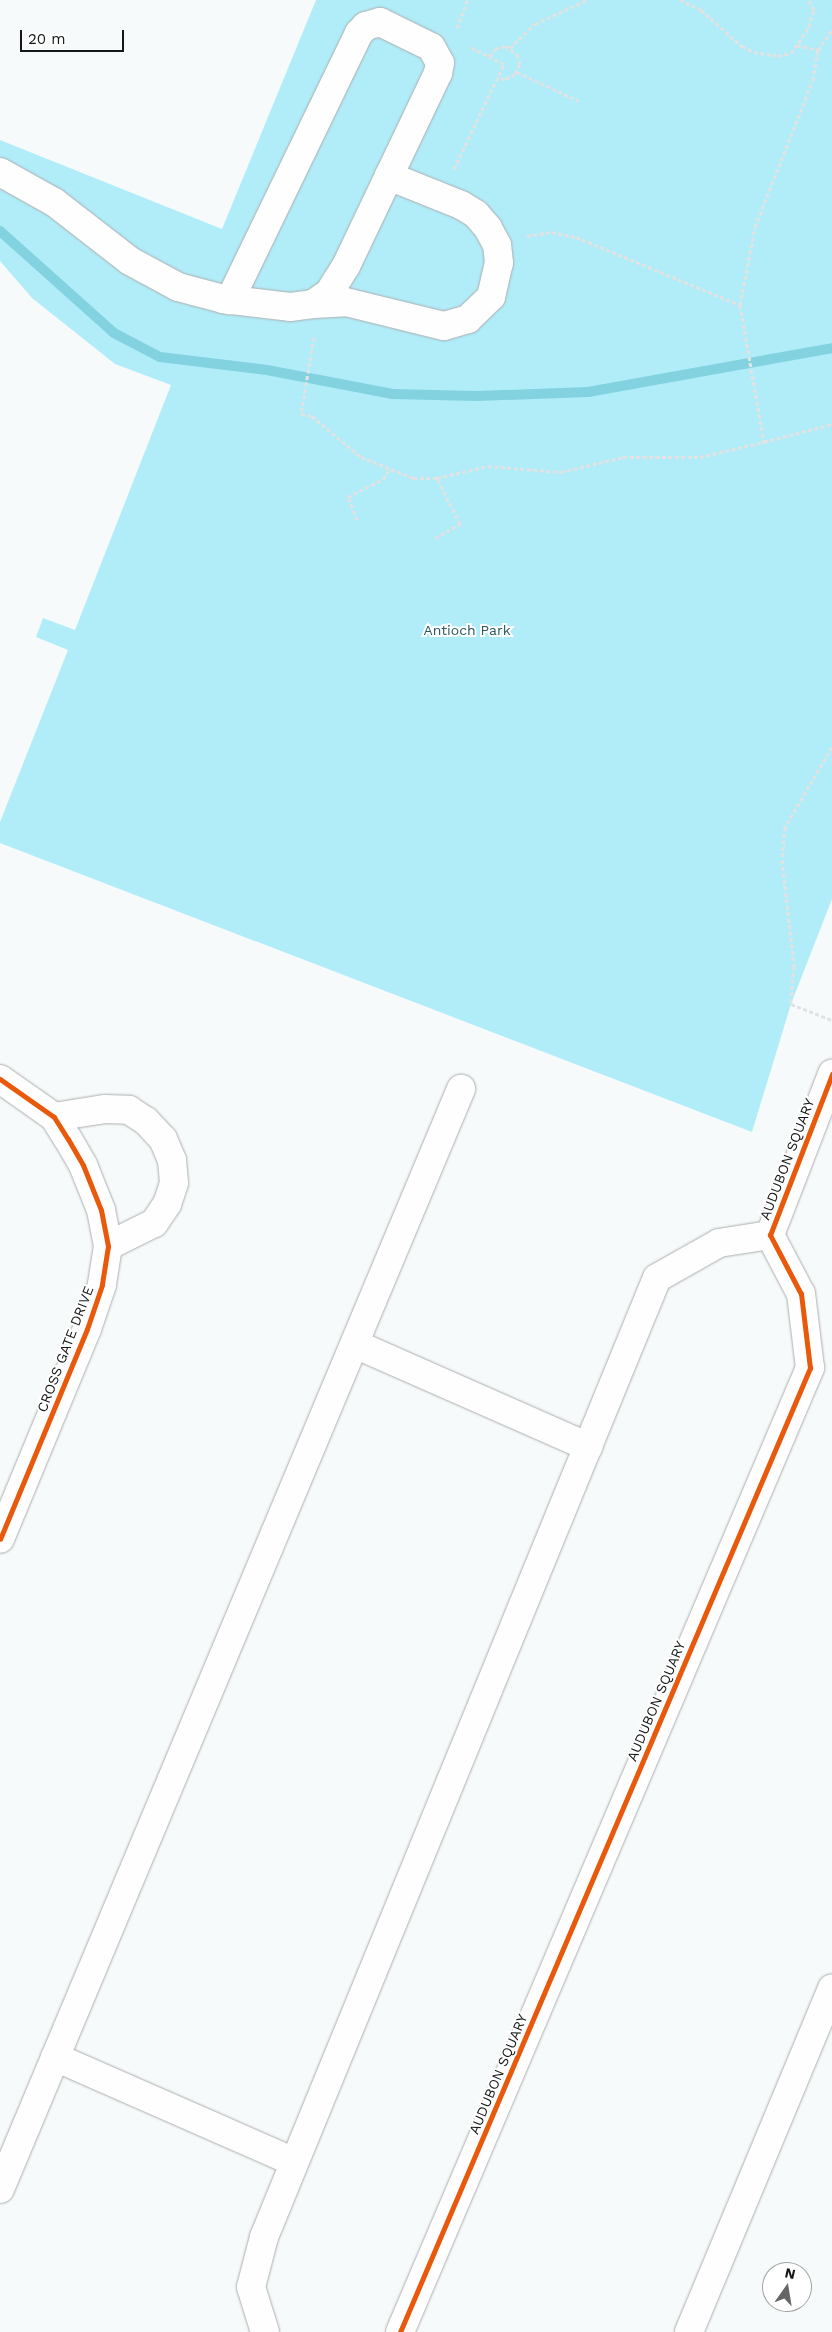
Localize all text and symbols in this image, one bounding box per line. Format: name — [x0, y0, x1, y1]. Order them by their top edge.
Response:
scale bar — [22, 20, 126, 52]
text: 20 m — [28, 30, 66, 48]
park label: Antioch Park — [423, 622, 511, 638]
street label: AUDUBON SQUARY — [756, 1096, 818, 1222]
street label: CROSS GATE DRIVE — [33, 1284, 97, 1414]
street label: AUDUBON SQUARY — [623, 1638, 689, 1764]
street label: AUDUBON SQUARY — [465, 2011, 531, 2137]
north arrow — [762, 2262, 812, 2312]
text: N — [783, 2264, 797, 2282]

